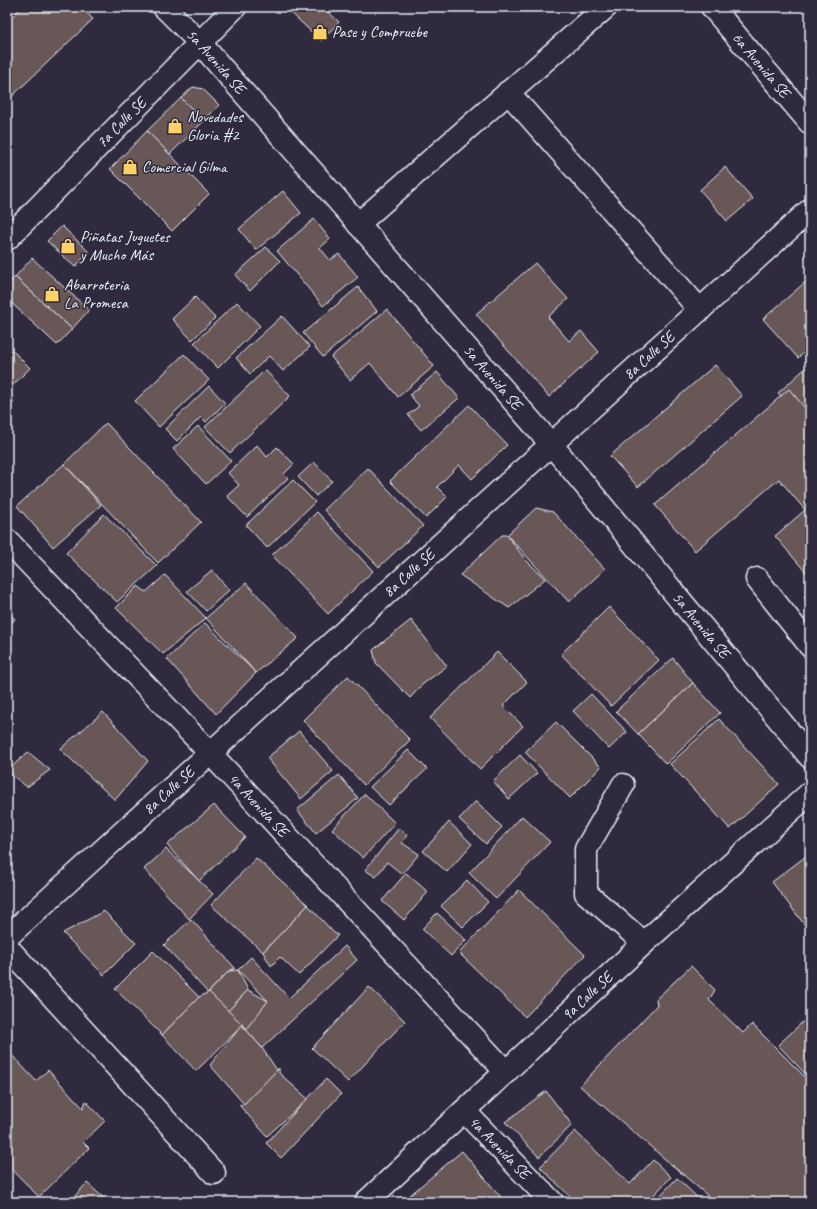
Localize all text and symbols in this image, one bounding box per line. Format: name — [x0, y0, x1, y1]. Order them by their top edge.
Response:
place label: Pase y Compruebe — [332, 22, 429, 42]
shop icon: Pase y Compruebe — [311, 23, 329, 41]
street label: 5a Avenida SE — [182, 25, 251, 100]
street label: 6a Avenida SE — [728, 28, 796, 104]
street label: 7a Calle SE — [92, 92, 152, 152]
place label: Novedades Gloria #2 — [187, 107, 244, 145]
shop icon: Novedades Gloria #2 — [166, 117, 184, 135]
place label: Comercial Gilma — [142, 157, 228, 177]
shop icon: Comercial Gilma — [121, 158, 139, 176]
place label: Piñatas Juguetes y Mucho Más — [79, 227, 171, 265]
shop icon: Piñatas Juguetes y Mucho Más — [59, 237, 77, 255]
place label: Abarroteria La Promesa — [64, 275, 130, 313]
shop icon: Abarroteria La Promesa — [43, 285, 61, 303]
street label: 8a Calle SE — [619, 326, 681, 384]
street label: 5a Avenida SE — [459, 340, 528, 416]
street label: 8a Calle SE — [379, 543, 441, 602]
street label: 5a Avenida SE — [668, 588, 736, 664]
street label: 8a Calle SE — [139, 760, 200, 819]
street label: 4a Avenida SE — [224, 769, 294, 843]
street label: 9a Calle SE — [557, 966, 619, 1025]
street label: 4a Avenida SE — [464, 1112, 536, 1185]

